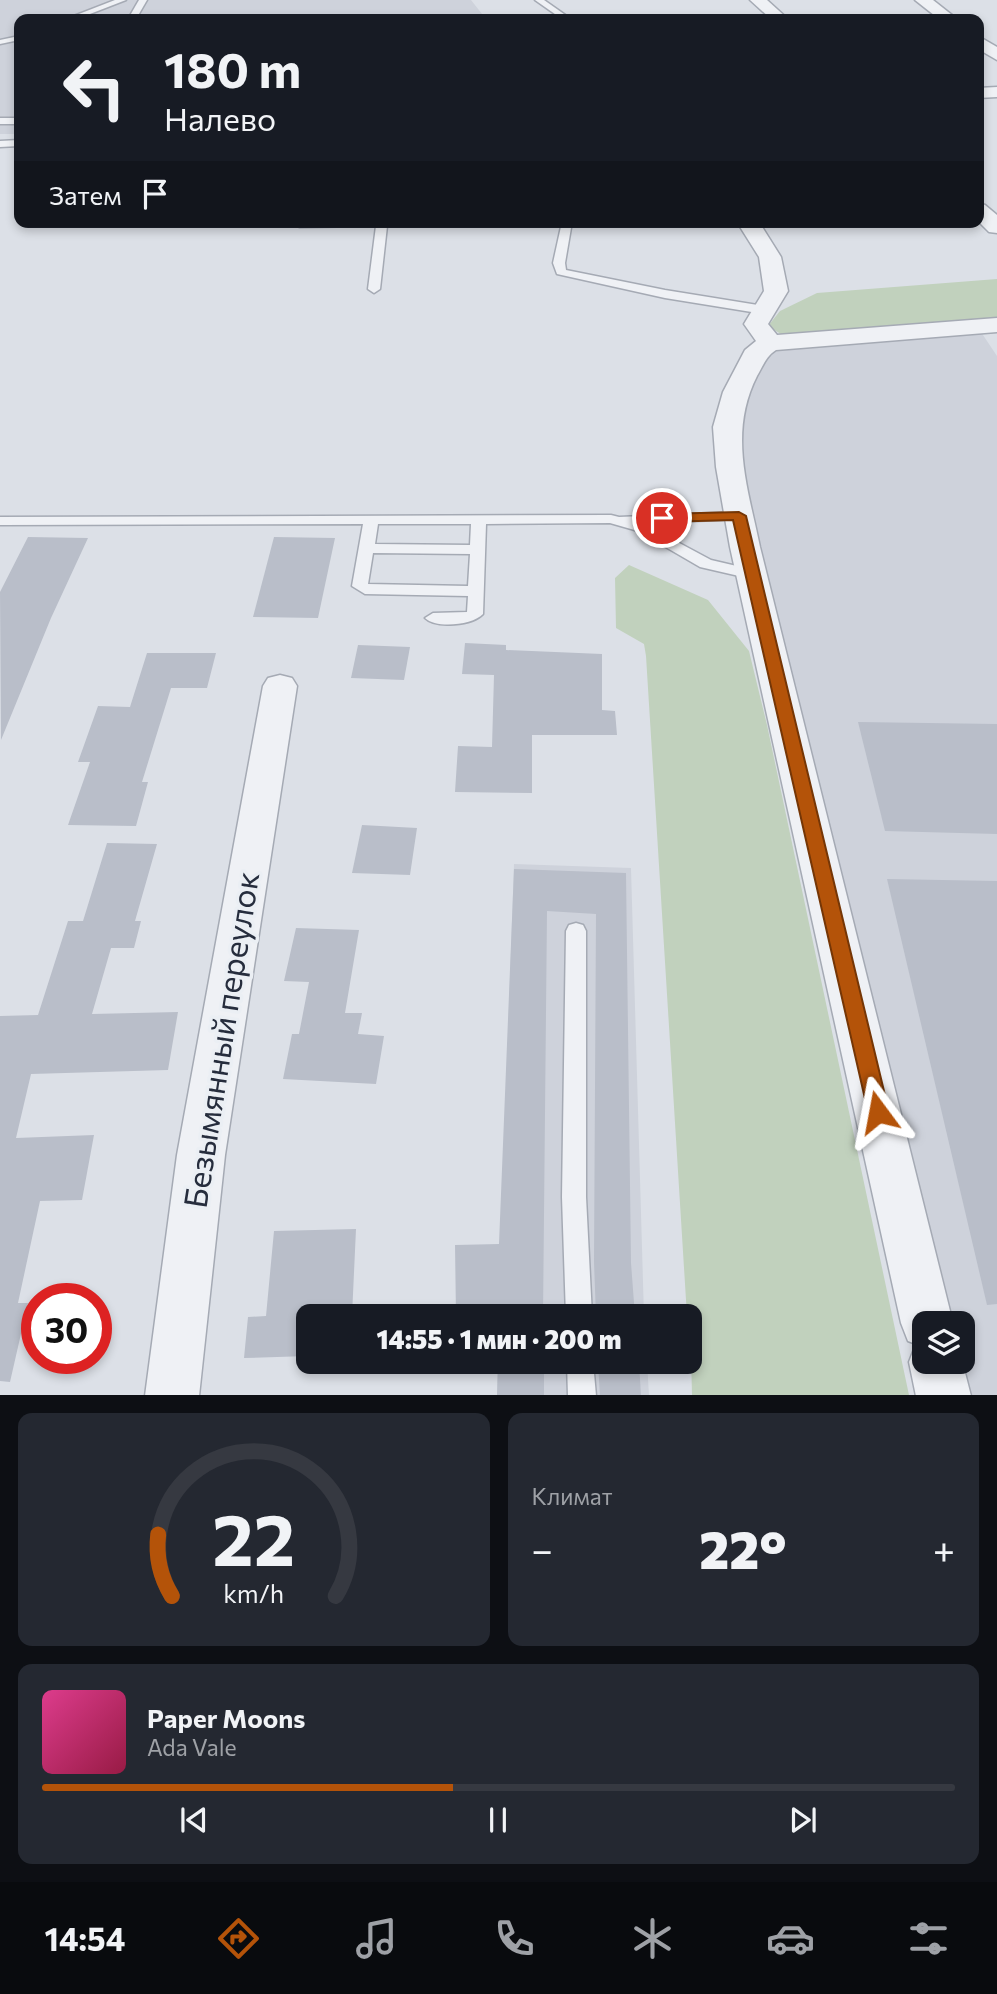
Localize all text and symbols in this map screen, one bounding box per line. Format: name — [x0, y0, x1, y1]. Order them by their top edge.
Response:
text: 180 m — [164, 38, 301, 98]
icon: left — [49, 42, 140, 133]
text: Налево — [164, 98, 276, 138]
icon: arrive — [136, 175, 174, 213]
text: Затем — [49, 179, 122, 210]
pin — [632, 488, 692, 548]
icon: arrive — [643, 499, 681, 537]
street label: Безымянный переулок — [174, 869, 266, 1211]
position arrow — [841, 1075, 915, 1149]
speed limit sign: 30 — [21, 1283, 112, 1374]
map controls — [912, 1311, 975, 1374]
button: layers — [912, 1311, 975, 1374]
text: 14:55 · 1 мин · 200 m — [376, 1323, 622, 1354]
text: Климат — [532, 1482, 613, 1510]
text: 22 — [212, 1492, 295, 1581]
text: 22° — [699, 1516, 787, 1580]
text: − — [532, 1525, 553, 1572]
text: + — [933, 1525, 955, 1572]
text: km/h — [223, 1577, 284, 1607]
text: Paper Moons — [147, 1702, 305, 1733]
text: Ada Vale — [147, 1733, 237, 1761]
icon: previous — [175, 1801, 213, 1839]
icon: pause — [479, 1801, 517, 1839]
icon: next — [784, 1801, 822, 1839]
icon: directions — [214, 1914, 263, 1963]
icon: music — [352, 1914, 401, 1963]
icon: phone — [490, 1914, 539, 1963]
icon: climate — [628, 1914, 677, 1963]
icon: car — [766, 1914, 815, 1963]
icon: filters — [904, 1914, 953, 1963]
text: 14:54 — [44, 1918, 125, 1958]

